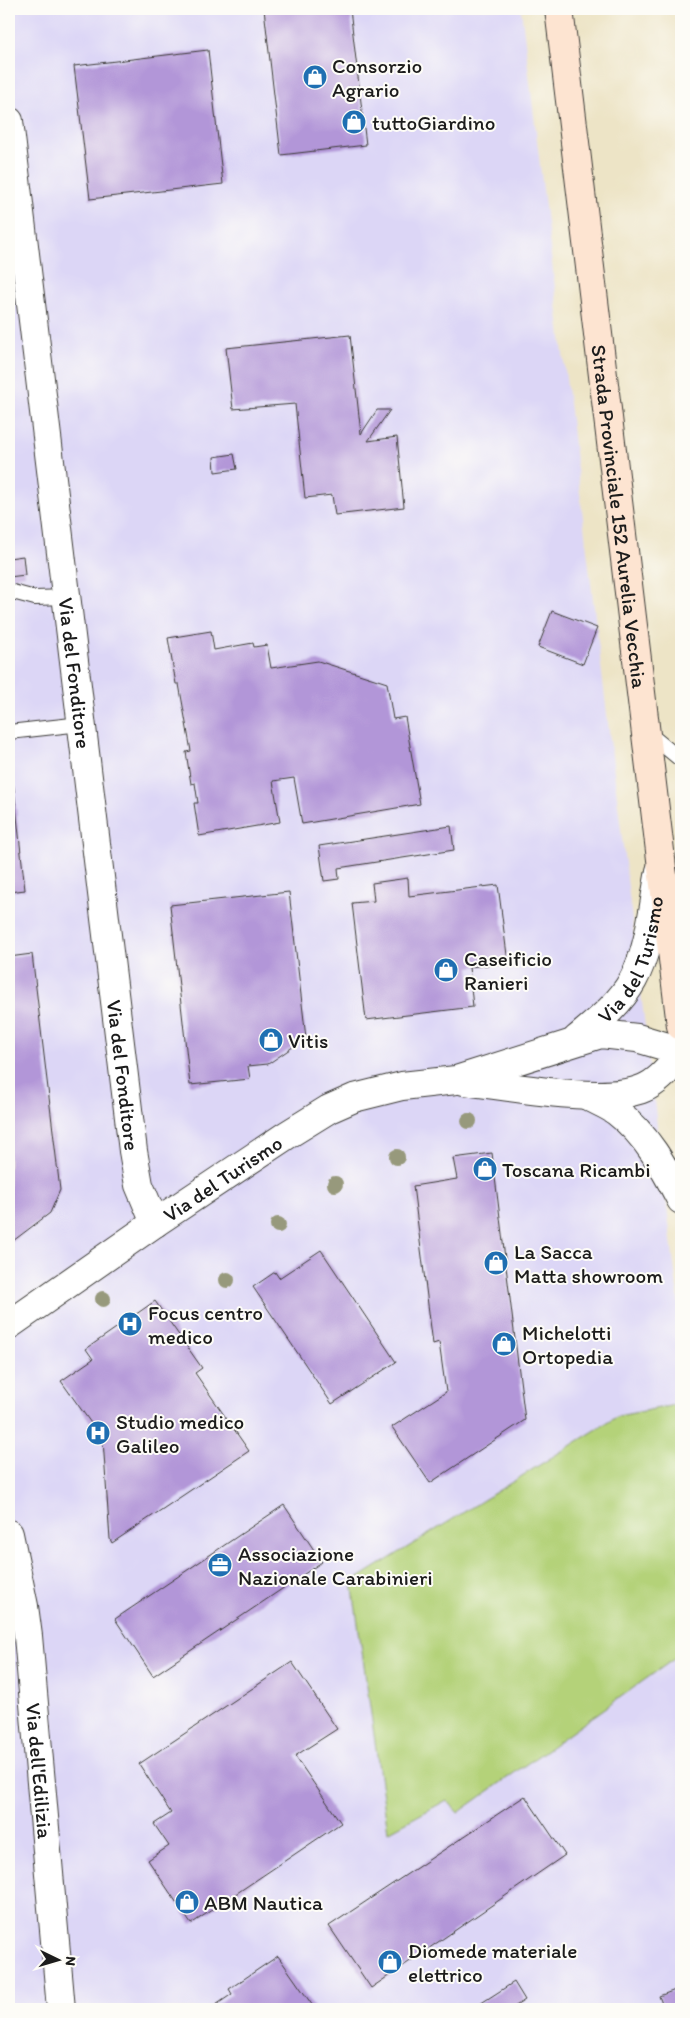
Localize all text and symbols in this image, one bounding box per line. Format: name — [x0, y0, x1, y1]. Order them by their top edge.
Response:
place label: Consorzio Agrario — [332, 53, 422, 102]
shop icon: Consorzio Agrario — [302, 64, 328, 90]
shop icon: tuttoGiardino — [341, 109, 367, 135]
place label: tuttoGiardino — [372, 110, 495, 135]
street label: Strada Provinciale 152 Aurelia Vecchia — [587, 343, 653, 690]
street label: Via del Fonditore — [54, 596, 97, 750]
street label: Via del Turismo — [592, 894, 668, 1028]
place label: Caseificio Ranieri — [464, 946, 552, 995]
shop icon: Caseificio Ranieri — [433, 957, 459, 983]
street label: Via del Fonditore — [102, 998, 145, 1152]
shop icon: Vitis — [258, 1027, 284, 1053]
place label: Vitis — [288, 1028, 328, 1053]
street label: Via del Turismo — [158, 1129, 287, 1227]
shop icon: Toscana Ricambi — [472, 1156, 498, 1182]
place label: Toscana Ricambi — [502, 1157, 651, 1182]
place label: La Sacca Matta showroom — [514, 1239, 663, 1288]
shop icon: La Sacca Matta showroom — [483, 1250, 509, 1276]
place label: Focus centro medico — [148, 1300, 263, 1349]
hospital icon: Focus centro medico — [117, 1311, 143, 1337]
place label: Michelotti Ortopedia — [522, 1320, 613, 1369]
shop icon: Michelotti Ortopedia — [491, 1331, 517, 1357]
place label: Studio medico Galileo — [116, 1409, 244, 1458]
hospital icon: Studio medico Galileo — [85, 1420, 111, 1446]
place label: Associazione Nazionale Carabinieri — [238, 1541, 433, 1590]
office icon: Associazione Nazionale Carabinieri — [207, 1552, 233, 1578]
street label: Via dell'Edilizia — [21, 1702, 58, 1840]
shop icon: ABM Nautica — [174, 1889, 200, 1915]
place label: ABM Nautica — [204, 1890, 323, 1915]
north arrow — [32, 1936, 82, 1986]
place label: Diomede materiale elettrico — [408, 1938, 577, 1987]
shop icon: Diomede materiale elettrico — [377, 1949, 403, 1975]
text: N — [62, 1956, 79, 1967]

